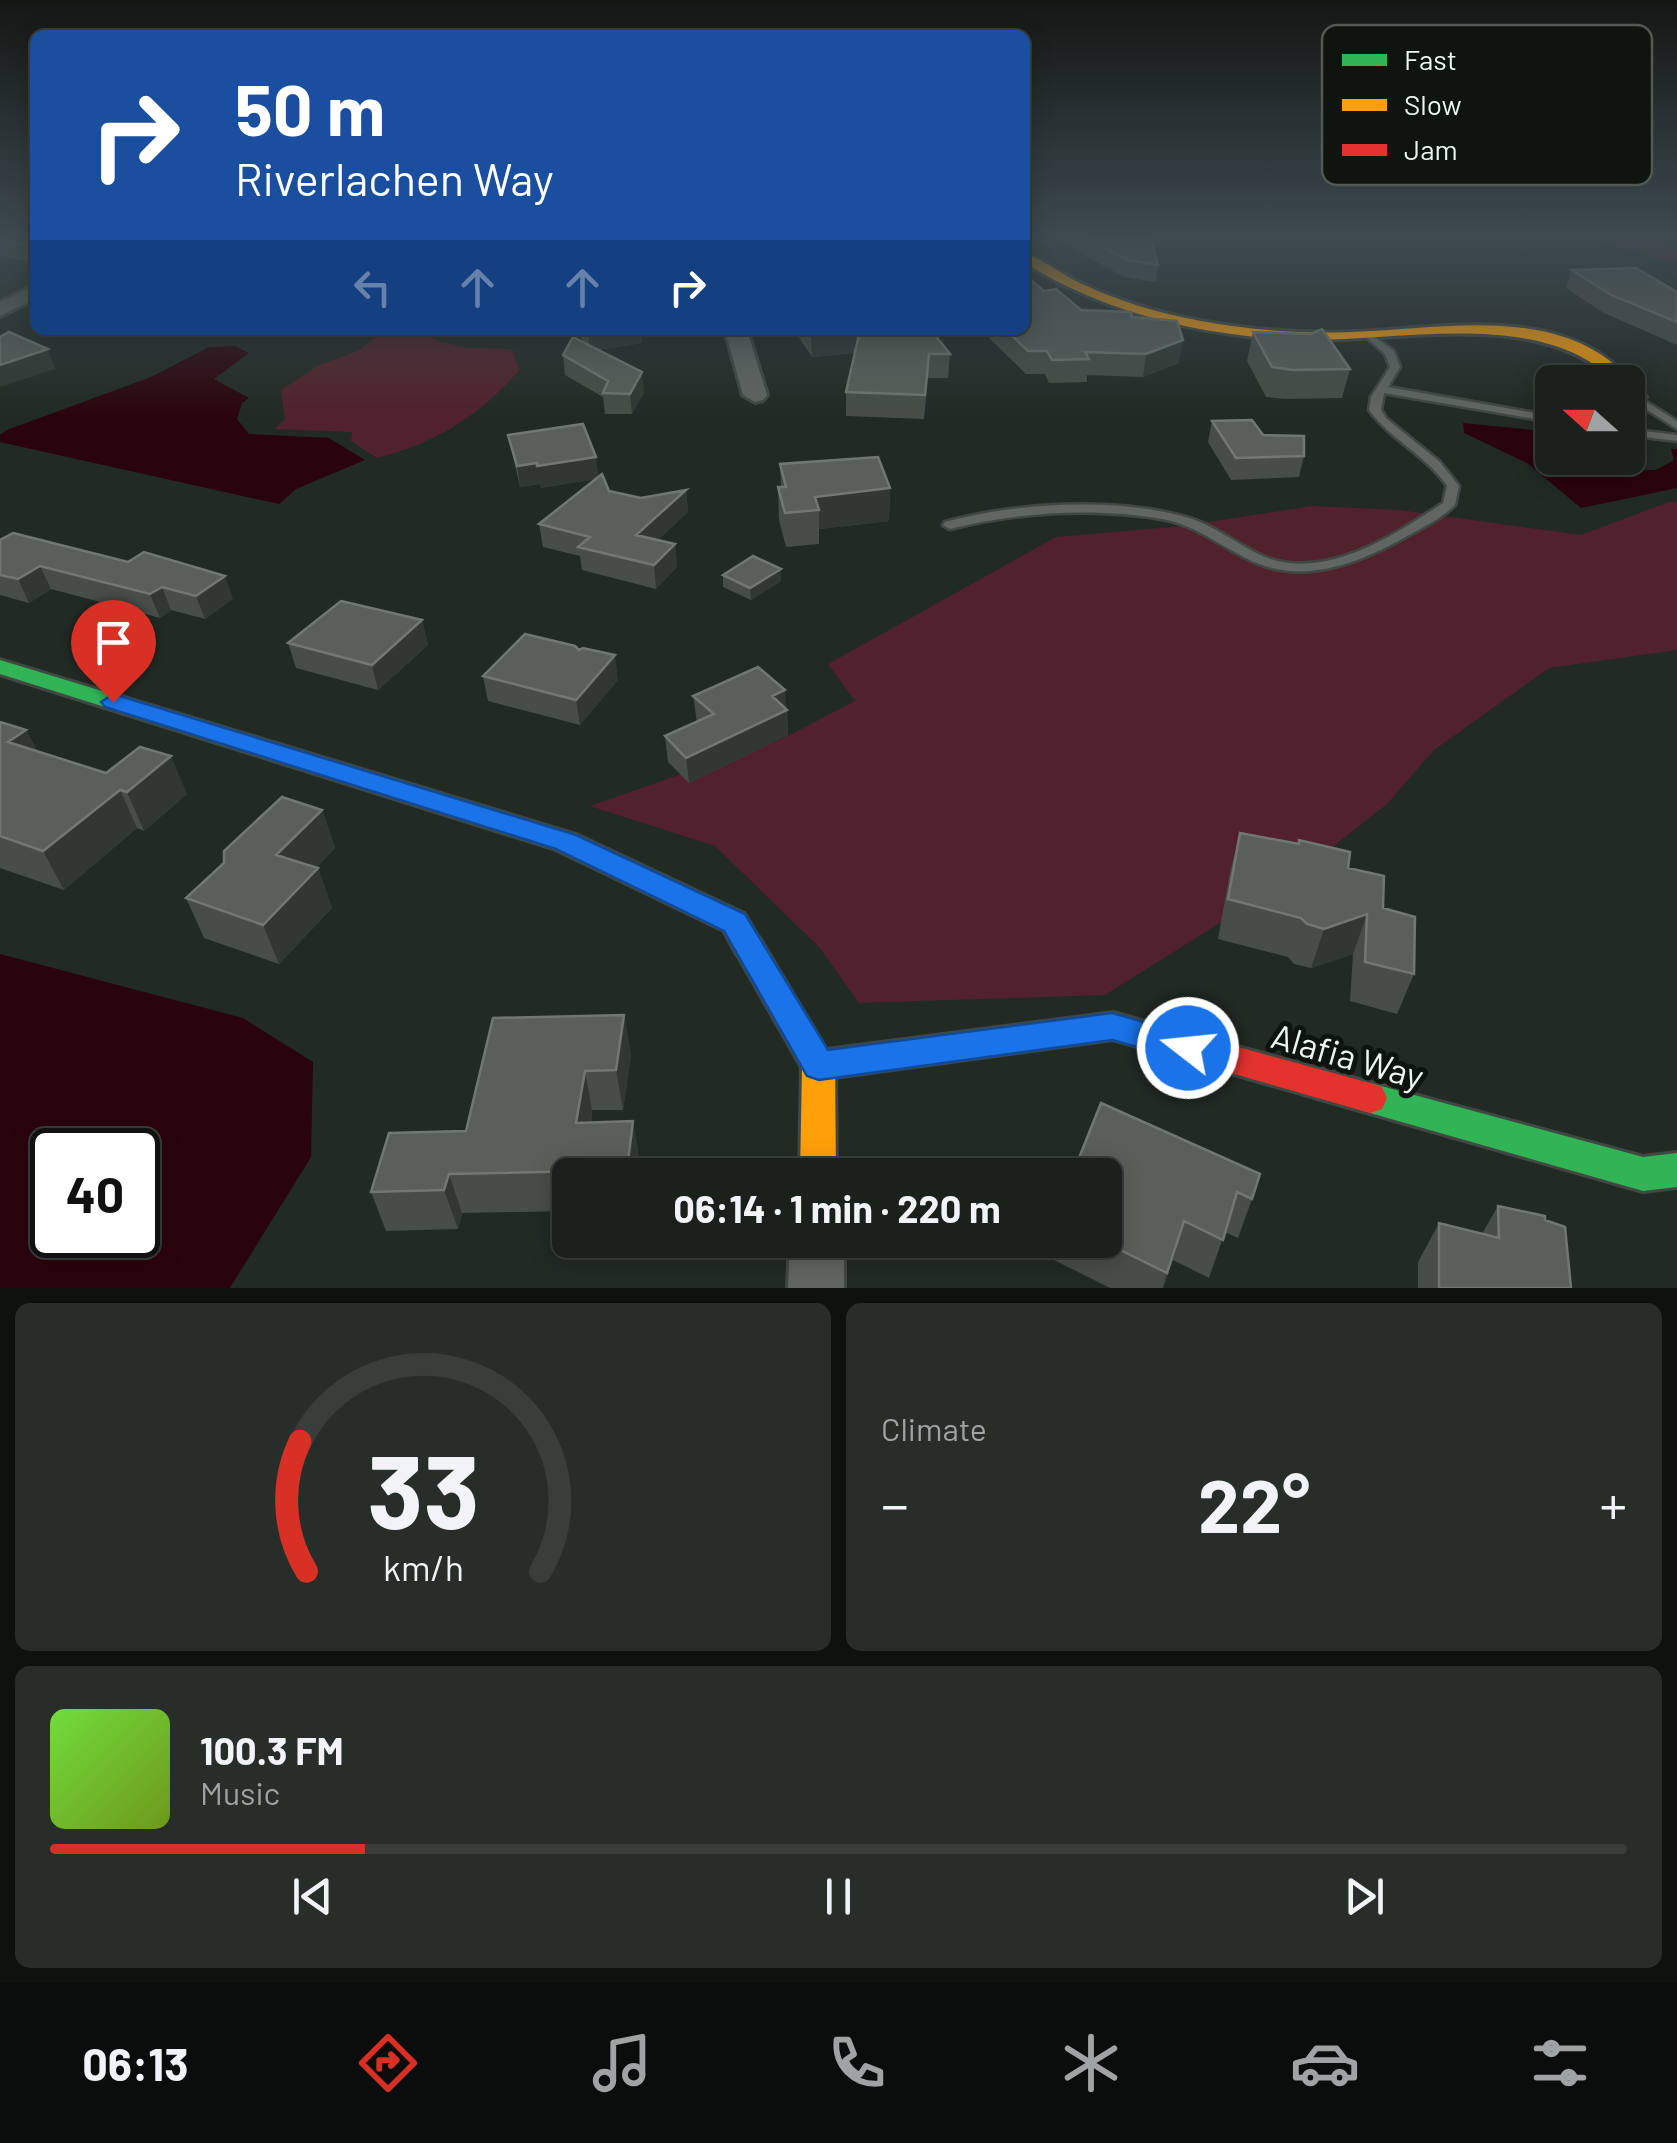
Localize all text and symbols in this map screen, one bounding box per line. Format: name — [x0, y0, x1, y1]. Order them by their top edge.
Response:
legend — [1322, 25, 1652, 185]
text: Fast — [1404, 42, 1457, 76]
text: 50 m — [235, 66, 385, 150]
icon: right — [70, 70, 200, 200]
text: Slow — [1404, 87, 1462, 121]
text: Jam — [1404, 132, 1458, 166]
text: Riverlachen Way — [235, 151, 554, 205]
icon: left — [345, 260, 400, 315]
icon: ahead — [450, 260, 505, 315]
icon: ahead — [555, 260, 610, 315]
icon: right — [660, 260, 715, 315]
north arrow — [1535, 365, 1645, 475]
map controls — [1535, 365, 1645, 475]
pin — [71, 600, 156, 703]
icon: arrive — [86, 615, 141, 670]
position arrow — [1136, 996, 1240, 1100]
street label: Alafia Way — [1267, 1013, 1429, 1097]
speed limit sign: 40 — [30, 1128, 160, 1258]
text: 06:14 · 1 min · 220 m — [673, 1185, 1001, 1231]
text: Climate — [881, 1409, 987, 1447]
text: 33 — [367, 1425, 479, 1550]
text: 22° — [1198, 1458, 1310, 1548]
text: − — [881, 1470, 909, 1536]
text: + — [1599, 1470, 1627, 1536]
text: km/h — [383, 1545, 463, 1588]
text: 100.3 FM — [200, 1727, 344, 1773]
text: Music — [200, 1773, 280, 1811]
icon: previous — [285, 1869, 340, 1924]
icon: pause — [811, 1869, 866, 1924]
icon: next — [1337, 1869, 1392, 1924]
icon: directions — [353, 2028, 423, 2098]
icon: music — [587, 2028, 657, 2098]
icon: phone — [822, 2028, 892, 2098]
icon: climate — [1056, 2028, 1126, 2098]
icon: car — [1290, 2028, 1360, 2098]
icon: filters — [1525, 2028, 1595, 2098]
text: 06:13 — [82, 2036, 189, 2090]

